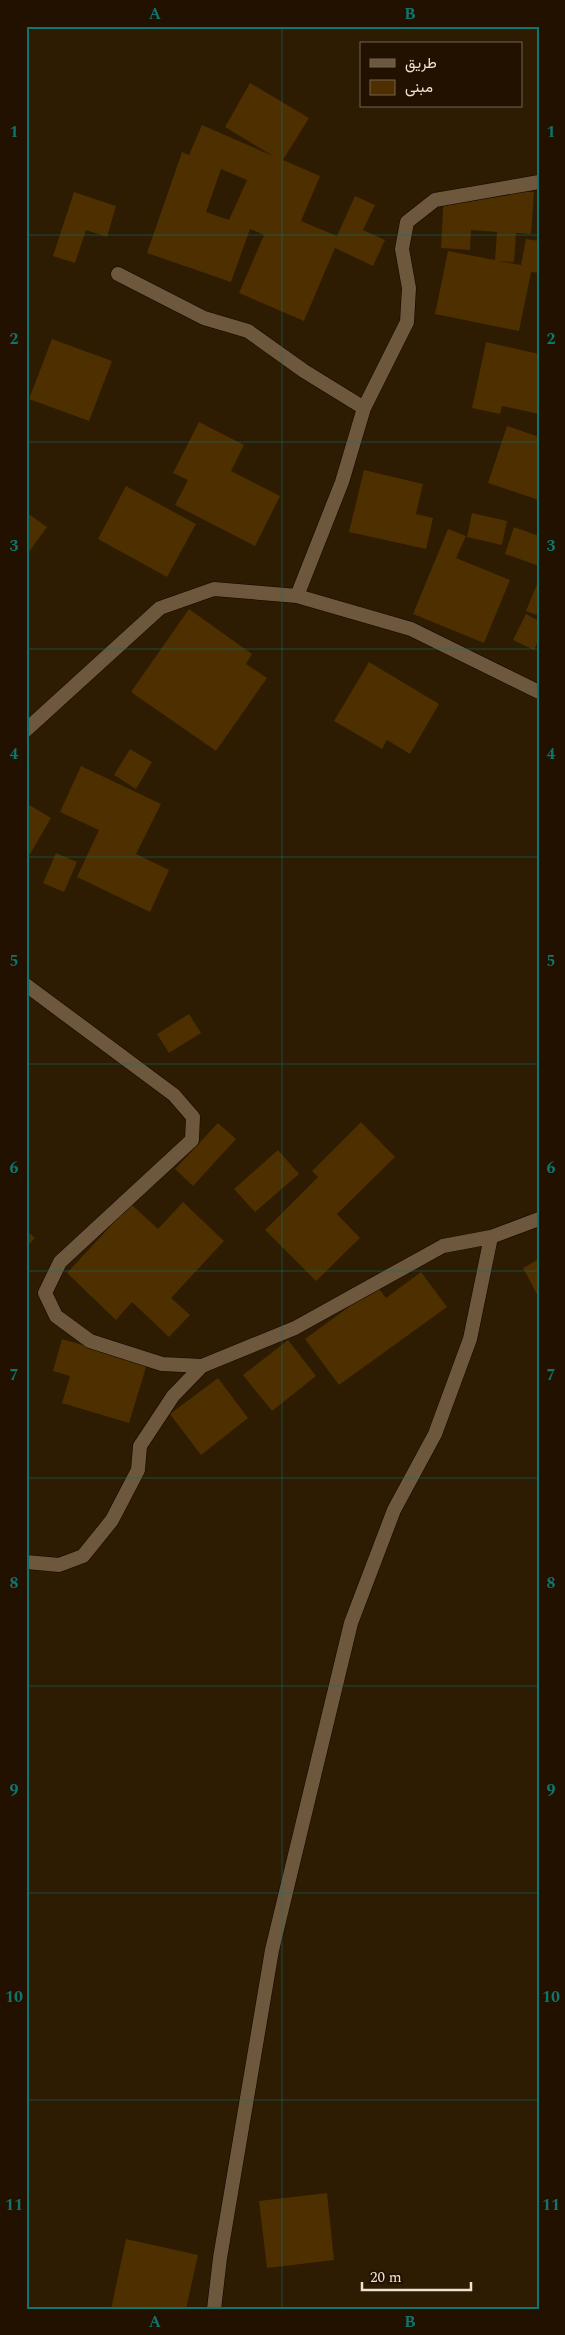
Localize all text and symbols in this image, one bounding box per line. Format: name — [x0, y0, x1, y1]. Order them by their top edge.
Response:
text: A — [149, 2, 162, 26]
text: B — [404, 2, 416, 26]
legend — [360, 42, 522, 108]
text: طريق — [405, 52, 437, 75]
text: مبنى — [405, 76, 433, 99]
text: 1 — [10, 120, 18, 144]
text: 1 — [547, 120, 555, 144]
text: 2 — [10, 327, 19, 351]
text: 2 — [547, 327, 556, 351]
text: 3 — [10, 534, 19, 558]
text: 3 — [547, 534, 556, 558]
text: 4 — [10, 742, 19, 766]
text: 4 — [547, 742, 556, 766]
text: 5 — [10, 949, 18, 973]
text: 5 — [547, 949, 555, 973]
text: 6 — [10, 1156, 19, 1180]
text: 6 — [547, 1156, 556, 1180]
text: 7 — [10, 1363, 19, 1387]
text: 7 — [547, 1363, 556, 1387]
text: 8 — [10, 1571, 19, 1595]
text: 8 — [547, 1571, 556, 1595]
text: 9 — [10, 1778, 19, 1802]
text: 9 — [547, 1778, 556, 1802]
text: 10 — [5, 1985, 23, 2009]
text: 10 — [542, 1985, 560, 2009]
text: 11 — [5, 2193, 23, 2217]
text: 11 — [542, 2193, 560, 2217]
scale bar — [362, 2260, 471, 2292]
text: 20 m — [370, 2266, 402, 2289]
text: A — [149, 2310, 162, 2334]
text: B — [404, 2310, 416, 2334]

